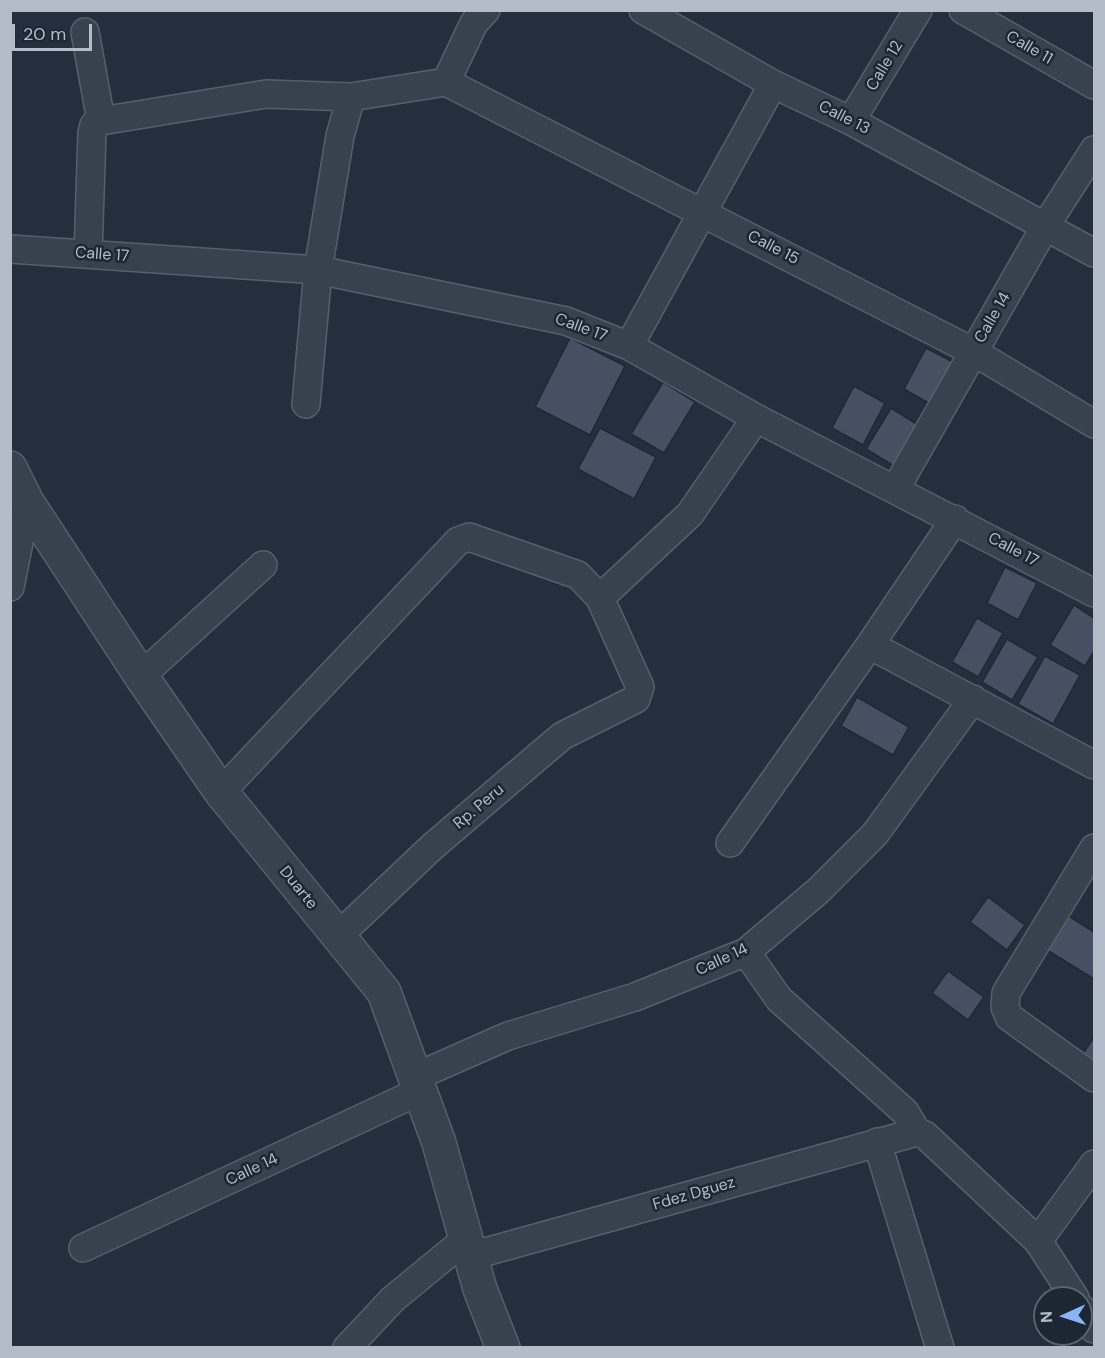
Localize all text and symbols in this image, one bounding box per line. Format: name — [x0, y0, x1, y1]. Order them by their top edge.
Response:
scale bar — [15, 12, 94, 50]
text: 20 m — [23, 22, 66, 46]
street label: Calle 11 — [1002, 27, 1056, 69]
street label: Calle 12 — [863, 38, 907, 94]
street label: Calle 13 — [815, 97, 873, 139]
street label: Calle 15 — [744, 227, 802, 269]
street label: Calle 17 — [74, 244, 130, 266]
street label: Calle 14 — [971, 289, 1015, 347]
street label: Calle 17 — [552, 310, 610, 346]
street label: Calle 17 — [985, 529, 1041, 571]
street label: Rp. Peru — [450, 780, 508, 834]
street label: Duarte — [275, 863, 321, 913]
street label: Calle 14 — [693, 940, 751, 980]
street label: Calle 14 — [223, 1150, 281, 1190]
street label: Fdez Dguez — [651, 1173, 737, 1215]
north arrow — [1033, 1286, 1093, 1346]
text: N — [1036, 1310, 1057, 1323]

